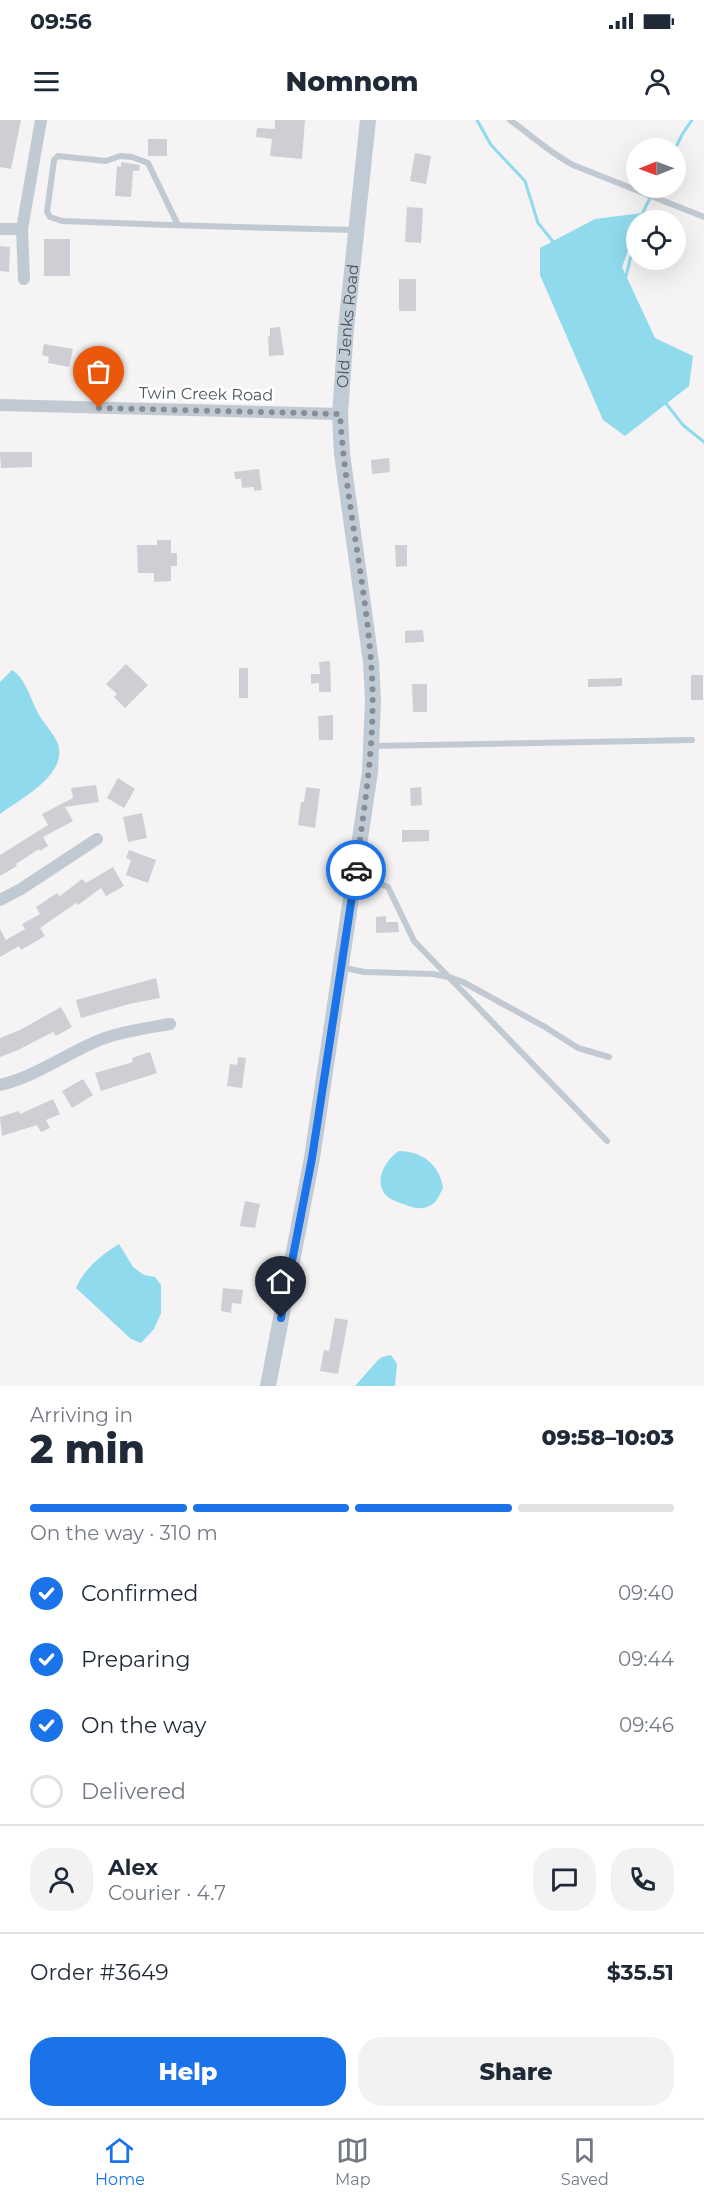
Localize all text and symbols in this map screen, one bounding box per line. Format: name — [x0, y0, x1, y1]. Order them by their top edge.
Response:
text: 09:56 — [30, 8, 92, 35]
icon: menu — [30, 65, 63, 98]
text: Nomnom — [285, 65, 419, 98]
icon: person — [641, 65, 674, 98]
north arrow — [626, 138, 686, 198]
map controls — [626, 138, 686, 270]
button: locate — [626, 210, 686, 270]
street label: Old Jenks Road — [332, 263, 362, 389]
pin — [73, 346, 124, 408]
icon: bag — [82, 355, 115, 388]
street label: Twin Creek Road — [139, 383, 273, 405]
courier — [326, 840, 386, 900]
icon: car — [340, 854, 373, 887]
pin — [255, 1256, 306, 1318]
icon: home — [264, 1265, 297, 1298]
text: Arriving in — [30, 1403, 133, 1427]
text: 09:58–10:03 — [542, 1424, 674, 1451]
text: 2 min — [30, 1425, 145, 1473]
text: On the way · 310 m — [30, 1521, 218, 1545]
icon: check — [30, 1577, 63, 1610]
text: Confirmed — [81, 1580, 198, 1607]
text: 09:40 — [618, 1581, 674, 1605]
icon: check — [30, 1643, 63, 1676]
text: Preparing — [81, 1646, 190, 1673]
text: 09:44 — [618, 1647, 674, 1671]
icon: check — [30, 1709, 63, 1742]
text: On the way — [81, 1712, 206, 1739]
text: 09:46 — [619, 1713, 674, 1737]
text: Delivered — [81, 1778, 186, 1805]
button: person — [30, 1848, 93, 1911]
button: chat — [533, 1848, 596, 1911]
button: phone — [611, 1848, 674, 1911]
text: Alex — [108, 1854, 158, 1881]
text: Courier · 4.7 — [108, 1881, 226, 1905]
text: Order #3649 — [30, 1959, 169, 1986]
text: $35.51 — [607, 1959, 674, 1986]
button: Help — [30, 2037, 346, 2106]
button: Share — [358, 2037, 674, 2106]
tab: Home — [95, 2134, 145, 2189]
tab: Map — [335, 2134, 371, 2189]
tab: Saved — [561, 2134, 609, 2189]

